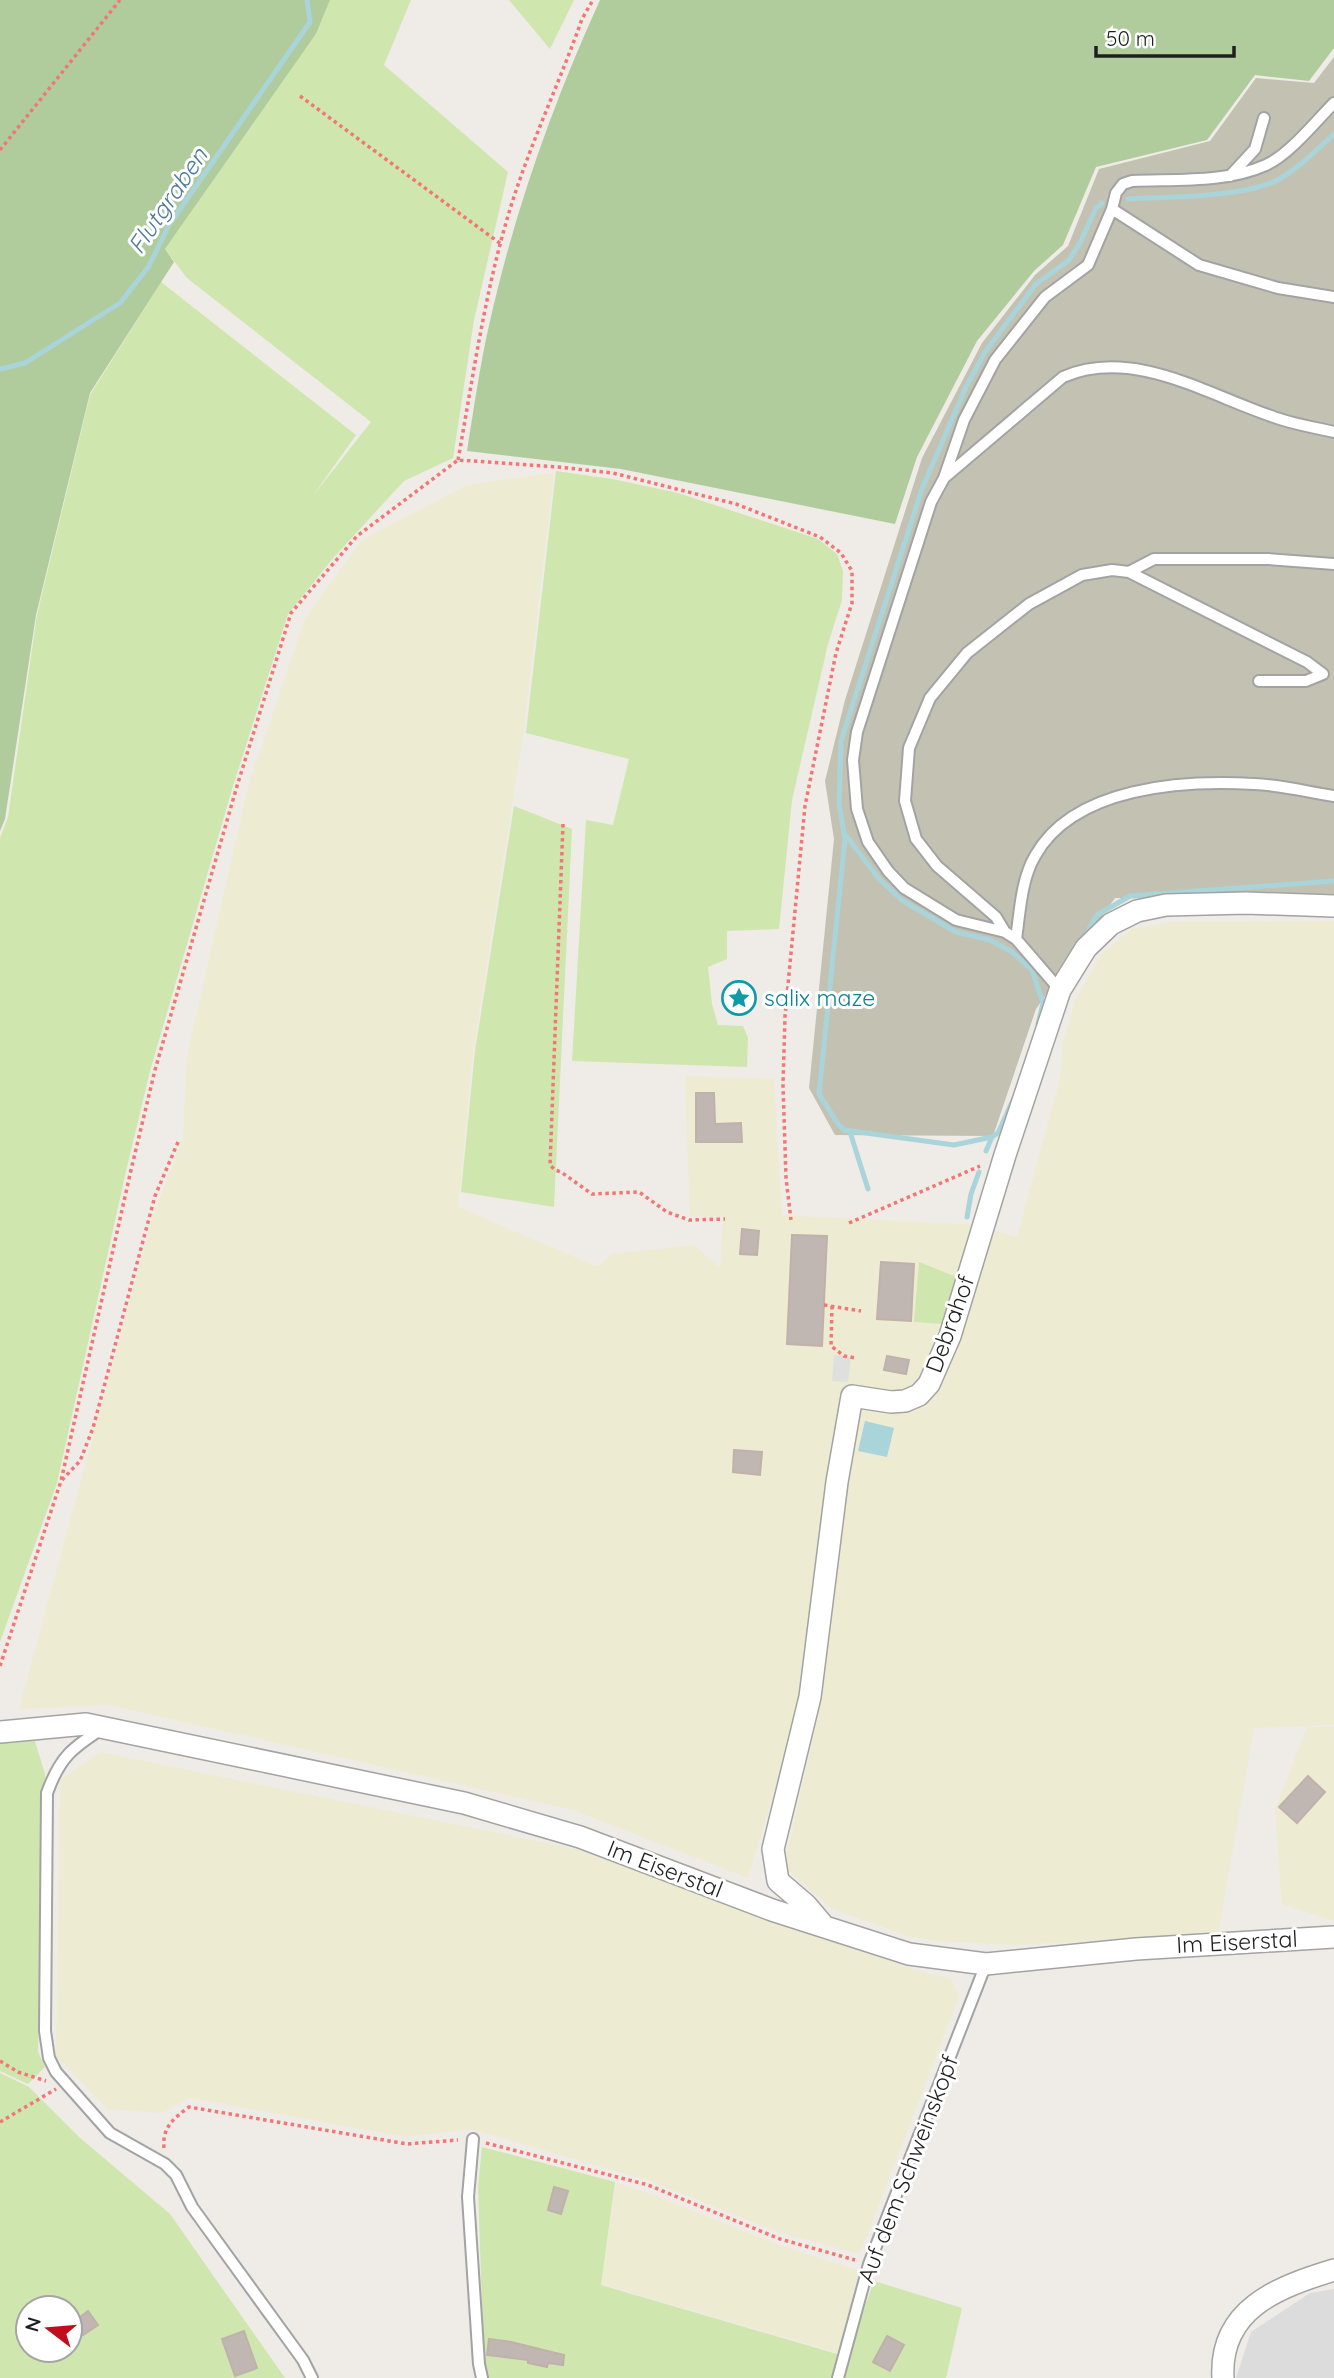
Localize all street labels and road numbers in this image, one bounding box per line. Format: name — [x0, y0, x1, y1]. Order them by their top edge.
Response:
street label: Debrahof — [919, 1271, 980, 1376]
street label: Im Eiserstal — [603, 1833, 727, 1904]
street label: Im Eiserstal — [1176, 1924, 1298, 1959]
street label: Auf dem Schweinskopf — [851, 2051, 964, 2287]

